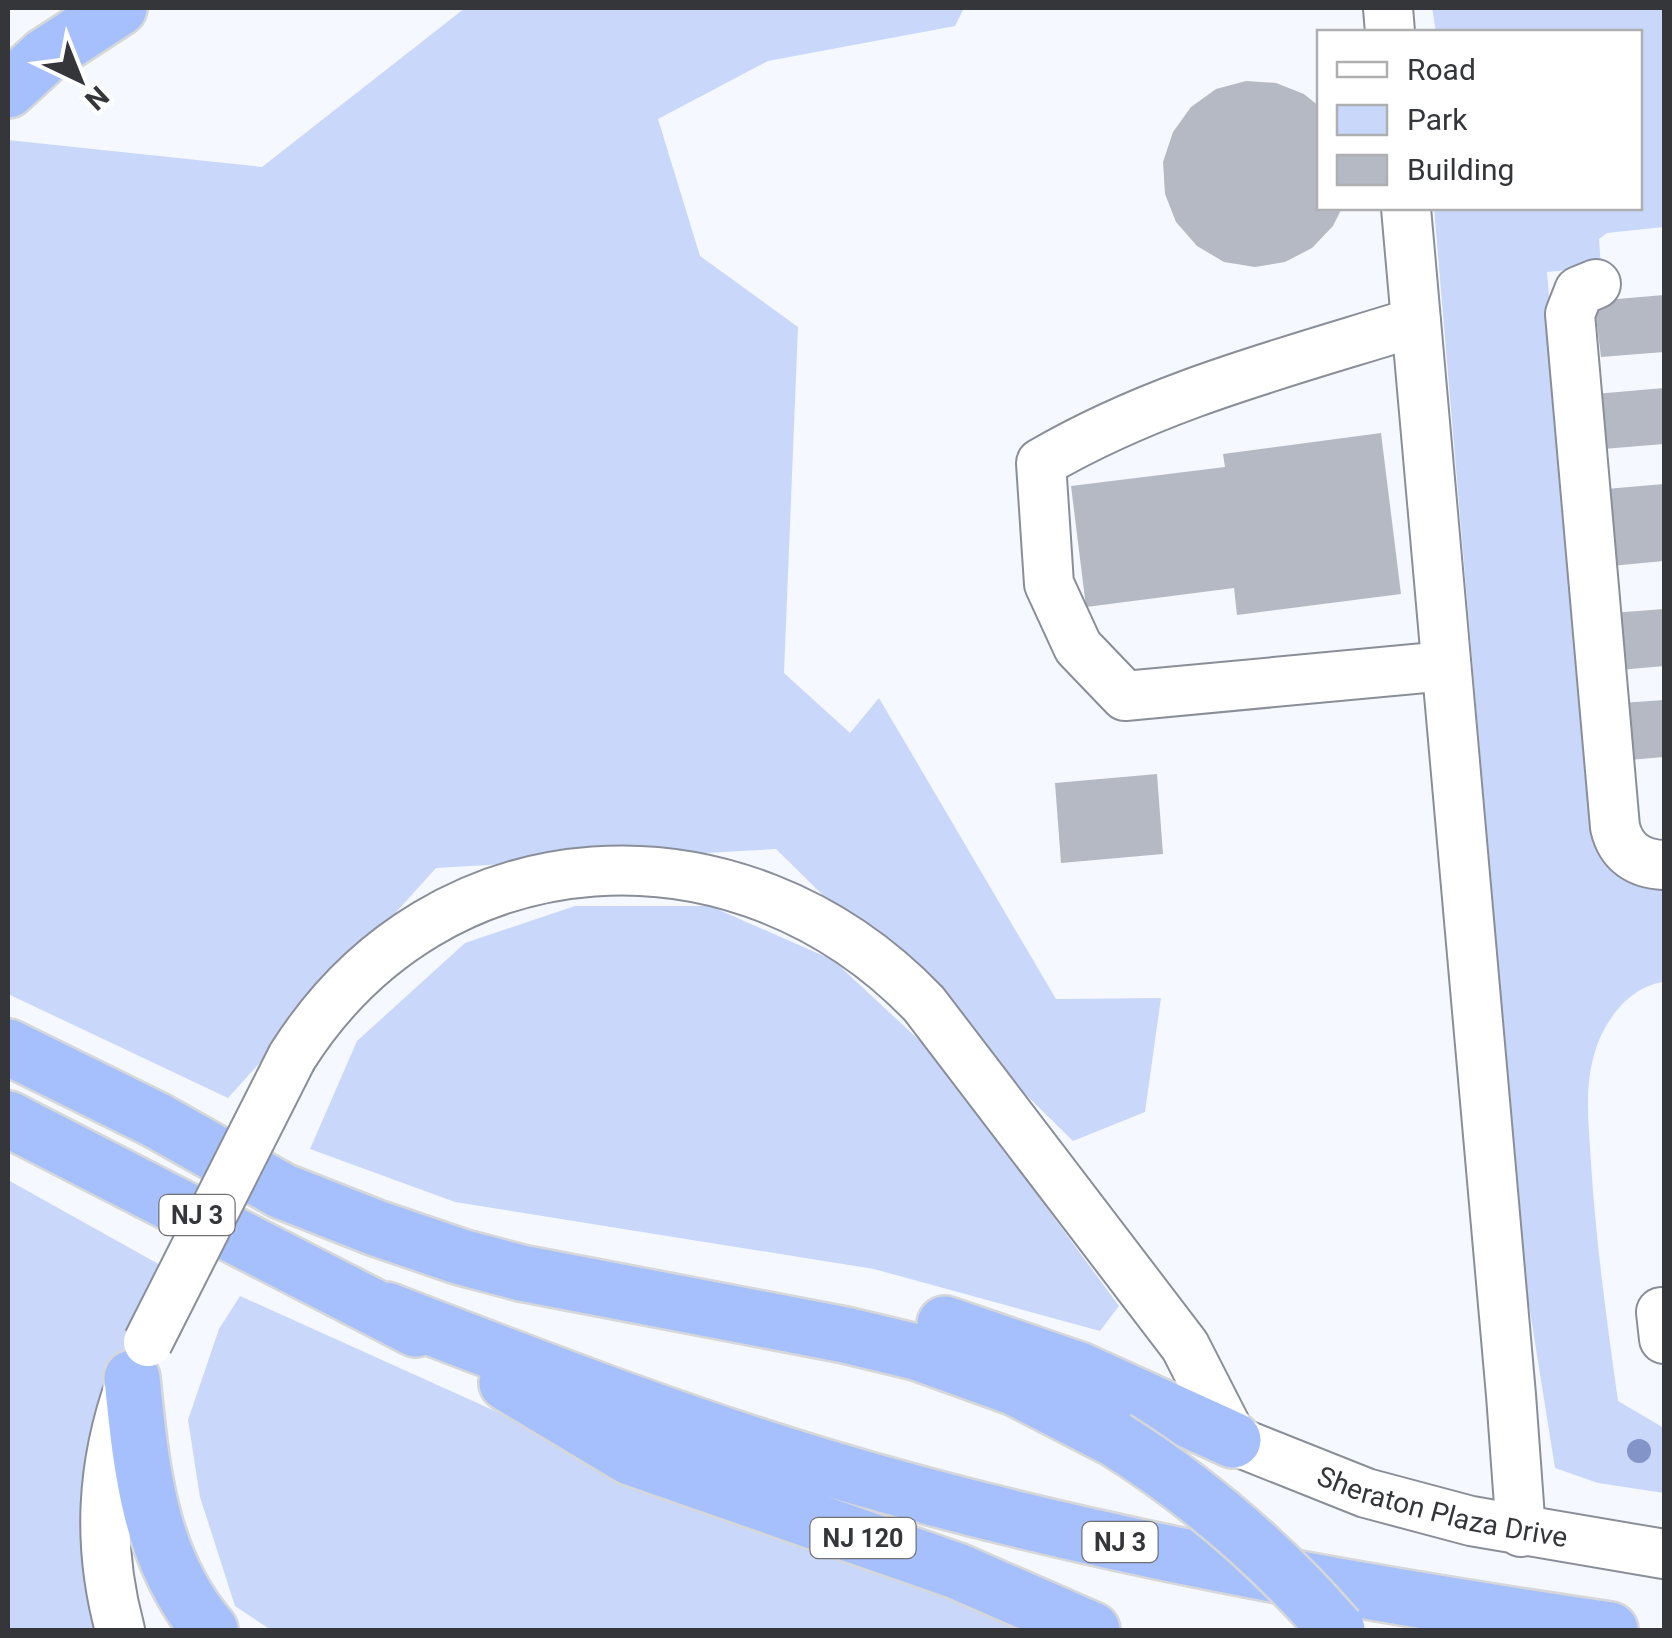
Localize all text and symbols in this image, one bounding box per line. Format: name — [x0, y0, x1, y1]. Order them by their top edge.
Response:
north arrow — [30, 30, 130, 130]
legend — [1317, 30, 1642, 210]
text: Road — [1407, 52, 1476, 87]
text: N — [78, 79, 115, 117]
text: Park — [1407, 102, 1468, 137]
text: Building — [1407, 152, 1514, 187]
road number: NJ 3 — [160, 1195, 234, 1235]
street label: Sheraton Plaza Drive — [1313, 1459, 1570, 1554]
road number: NJ 120 — [810, 1518, 916, 1558]
road number: NJ 3 — [1082, 1522, 1158, 1562]

